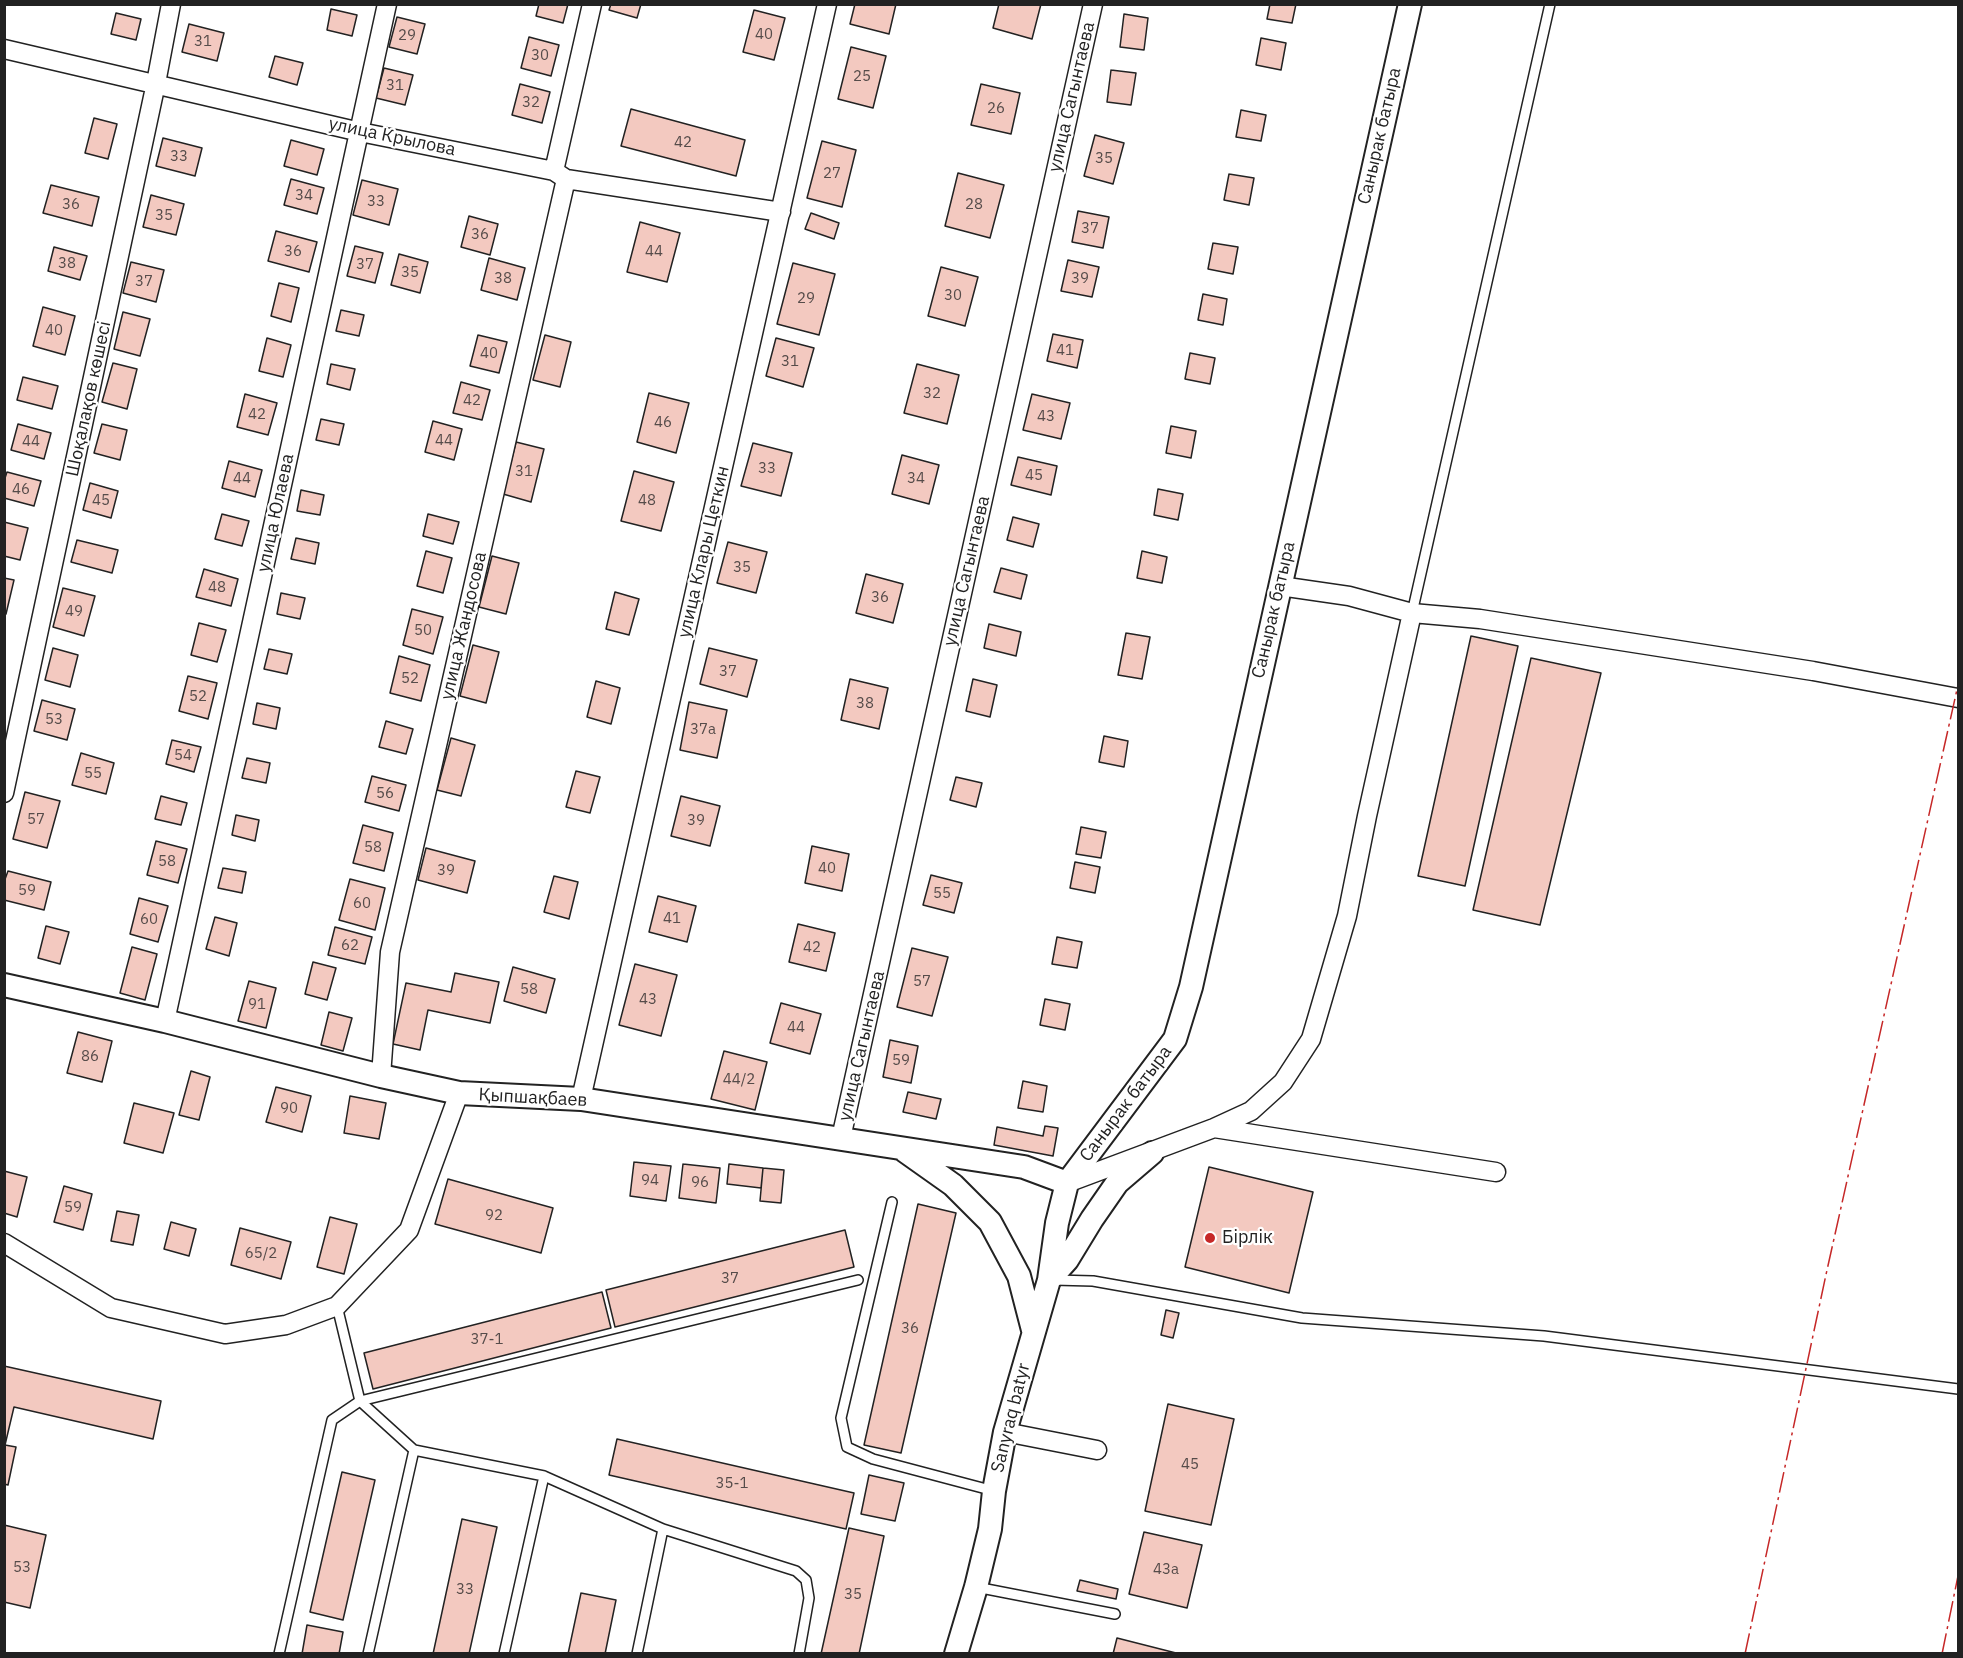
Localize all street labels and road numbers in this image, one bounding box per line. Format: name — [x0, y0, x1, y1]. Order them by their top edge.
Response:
street label: улица Сагынтаева — [1044, 20, 1100, 174]
street label: Санырак батыра — [1354, 66, 1406, 206]
street label: улица Крылова — [327, 113, 457, 161]
street label: Шоқалақов көшесі — [62, 319, 116, 479]
street label: улица Юлаева — [253, 452, 299, 574]
street label: улица Клары Цеткин — [674, 464, 734, 640]
street label: улица Сагынтаева — [939, 494, 995, 648]
street label: Санырак батыра — [1248, 540, 1300, 680]
street label: улица Жандосова — [436, 550, 492, 702]
street label: улица Сагынтаева — [834, 969, 890, 1123]
street label: Санырак батыра — [1075, 1042, 1177, 1166]
street label: Қыпшақбаев — [478, 1084, 588, 1112]
street label: Sanyraq batyr — [987, 1361, 1035, 1475]

